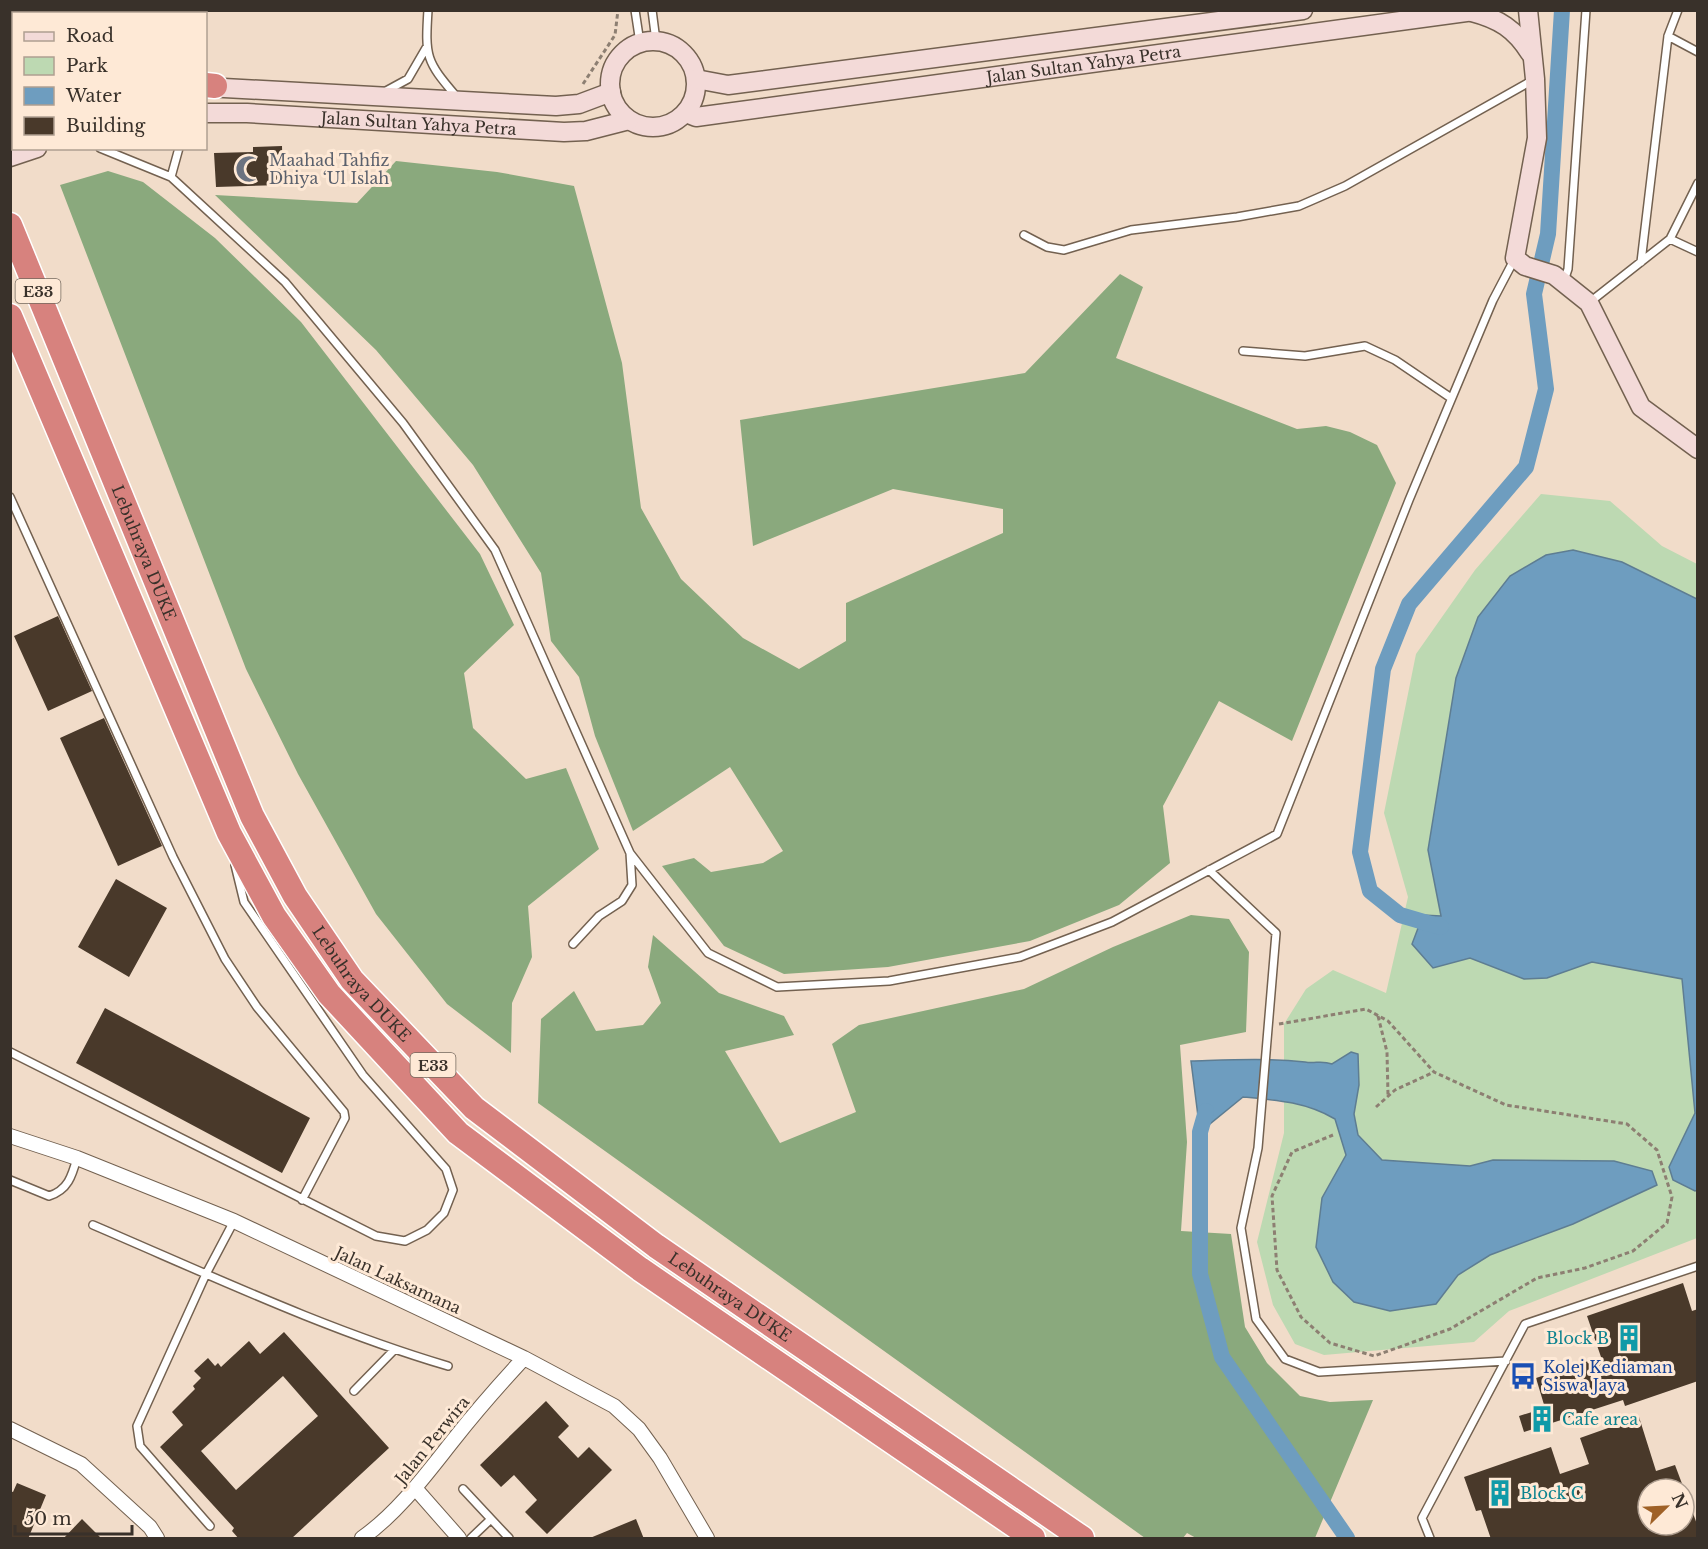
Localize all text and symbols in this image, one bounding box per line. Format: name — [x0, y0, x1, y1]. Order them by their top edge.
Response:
legend — [12, 12, 207, 150]
text: Road — [66, 25, 114, 47]
street label: Jalan Sultan Yahya Petra — [983, 41, 1182, 88]
text: Park — [66, 55, 108, 77]
text: Water — [65, 85, 122, 107]
street label: Jalan Sultan Yahya Petra — [318, 107, 517, 139]
text: Building — [66, 115, 145, 137]
place label: Maahad Tahfiz Dhiya ‘Ul Islah — [269, 150, 389, 188]
mosque icon: Maahad Tahfiz Dhiya ‘Ul Islah — [234, 154, 264, 184]
road number: E33 — [15, 279, 60, 303]
street label: Lebuhraya DUKE — [108, 482, 181, 623]
street label: Lebuhraya DUKE — [308, 922, 415, 1046]
road number: E33 — [410, 1053, 456, 1077]
street label: Jalan Laksamana — [330, 1241, 464, 1318]
street label: Lebuhraya DUKE — [665, 1248, 795, 1346]
building icon: Block B — [1614, 1323, 1644, 1353]
place label: Block B — [1546, 1328, 1609, 1348]
place label: Kolej Kediaman Siswa Jaya — [1543, 1357, 1673, 1395]
bus stop icon: Kolej Kediaman Siswa Jaya — [1508, 1361, 1538, 1391]
street label: Jalan Perwira — [389, 1392, 474, 1490]
building icon: Cafe area — [1527, 1404, 1557, 1434]
place label: Cafe area — [1562, 1409, 1638, 1429]
north arrow — [1636, 1477, 1696, 1537]
building icon: Block C — [1485, 1478, 1515, 1508]
place label: Block C — [1520, 1483, 1584, 1503]
text: N — [1668, 1490, 1692, 1512]
scale bar — [15, 1498, 132, 1536]
text: 50 m — [24, 1508, 72, 1530]

